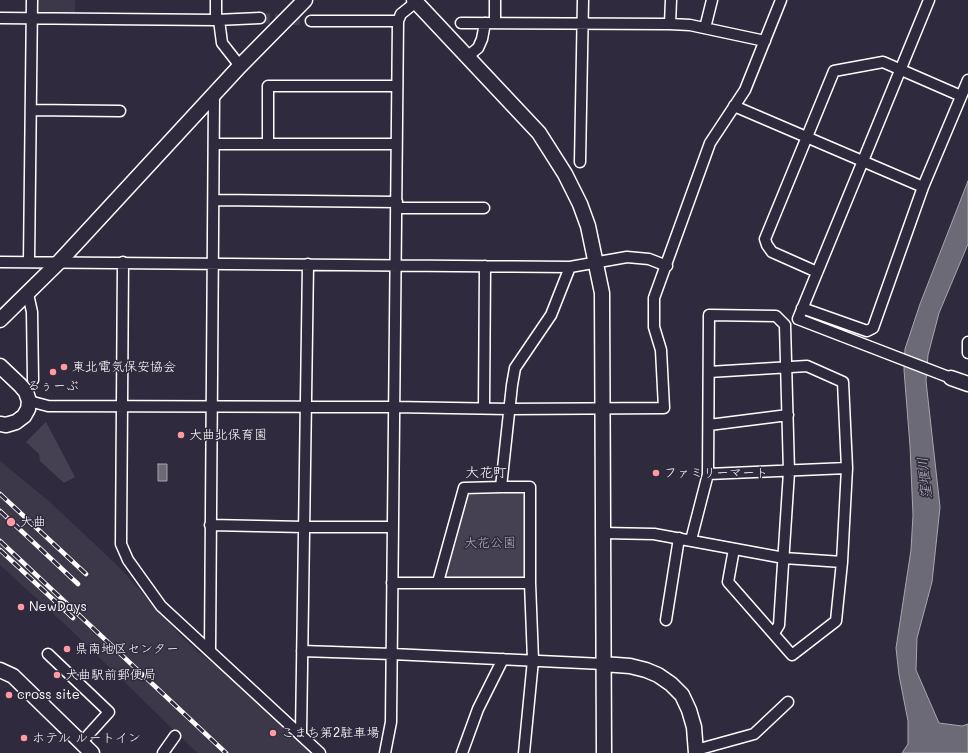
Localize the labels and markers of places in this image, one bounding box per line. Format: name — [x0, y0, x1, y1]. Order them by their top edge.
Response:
place label: 東北電気保安協会 — [72, 359, 176, 375]
marker: 東北電気保安協会 — [59, 362, 69, 372]
marker: るぅーぶ — [48, 367, 58, 377]
place label: るぅーぶ — [27, 378, 79, 394]
place label: 大曲北保育園 — [189, 427, 267, 443]
marker: 大曲北保育園 — [176, 430, 186, 440]
place label: ファミリーマート — [664, 465, 768, 481]
marker: ファミリーマート — [651, 468, 661, 478]
place label: 大曲 — [20, 514, 46, 530]
marker: 大曲 — [5, 516, 17, 528]
place label: NewDays — [29, 599, 87, 615]
marker: NewDays — [16, 602, 26, 612]
place label: 県南地区センター — [75, 641, 179, 657]
marker: 県南地区センター — [62, 644, 72, 654]
place label: 大曲駅前郵便局 — [65, 667, 156, 683]
marker: 大曲駅前郵便局 — [52, 670, 62, 680]
place label: cross site — [17, 687, 80, 703]
marker: cross site — [4, 690, 14, 700]
place label: こまち第2駐車場 — [281, 725, 379, 741]
marker: こまち第2駐車場 — [268, 728, 278, 738]
place label: ホテル ルートイン — [32, 730, 141, 746]
marker: ホテル ルートイン — [19, 733, 29, 743]

